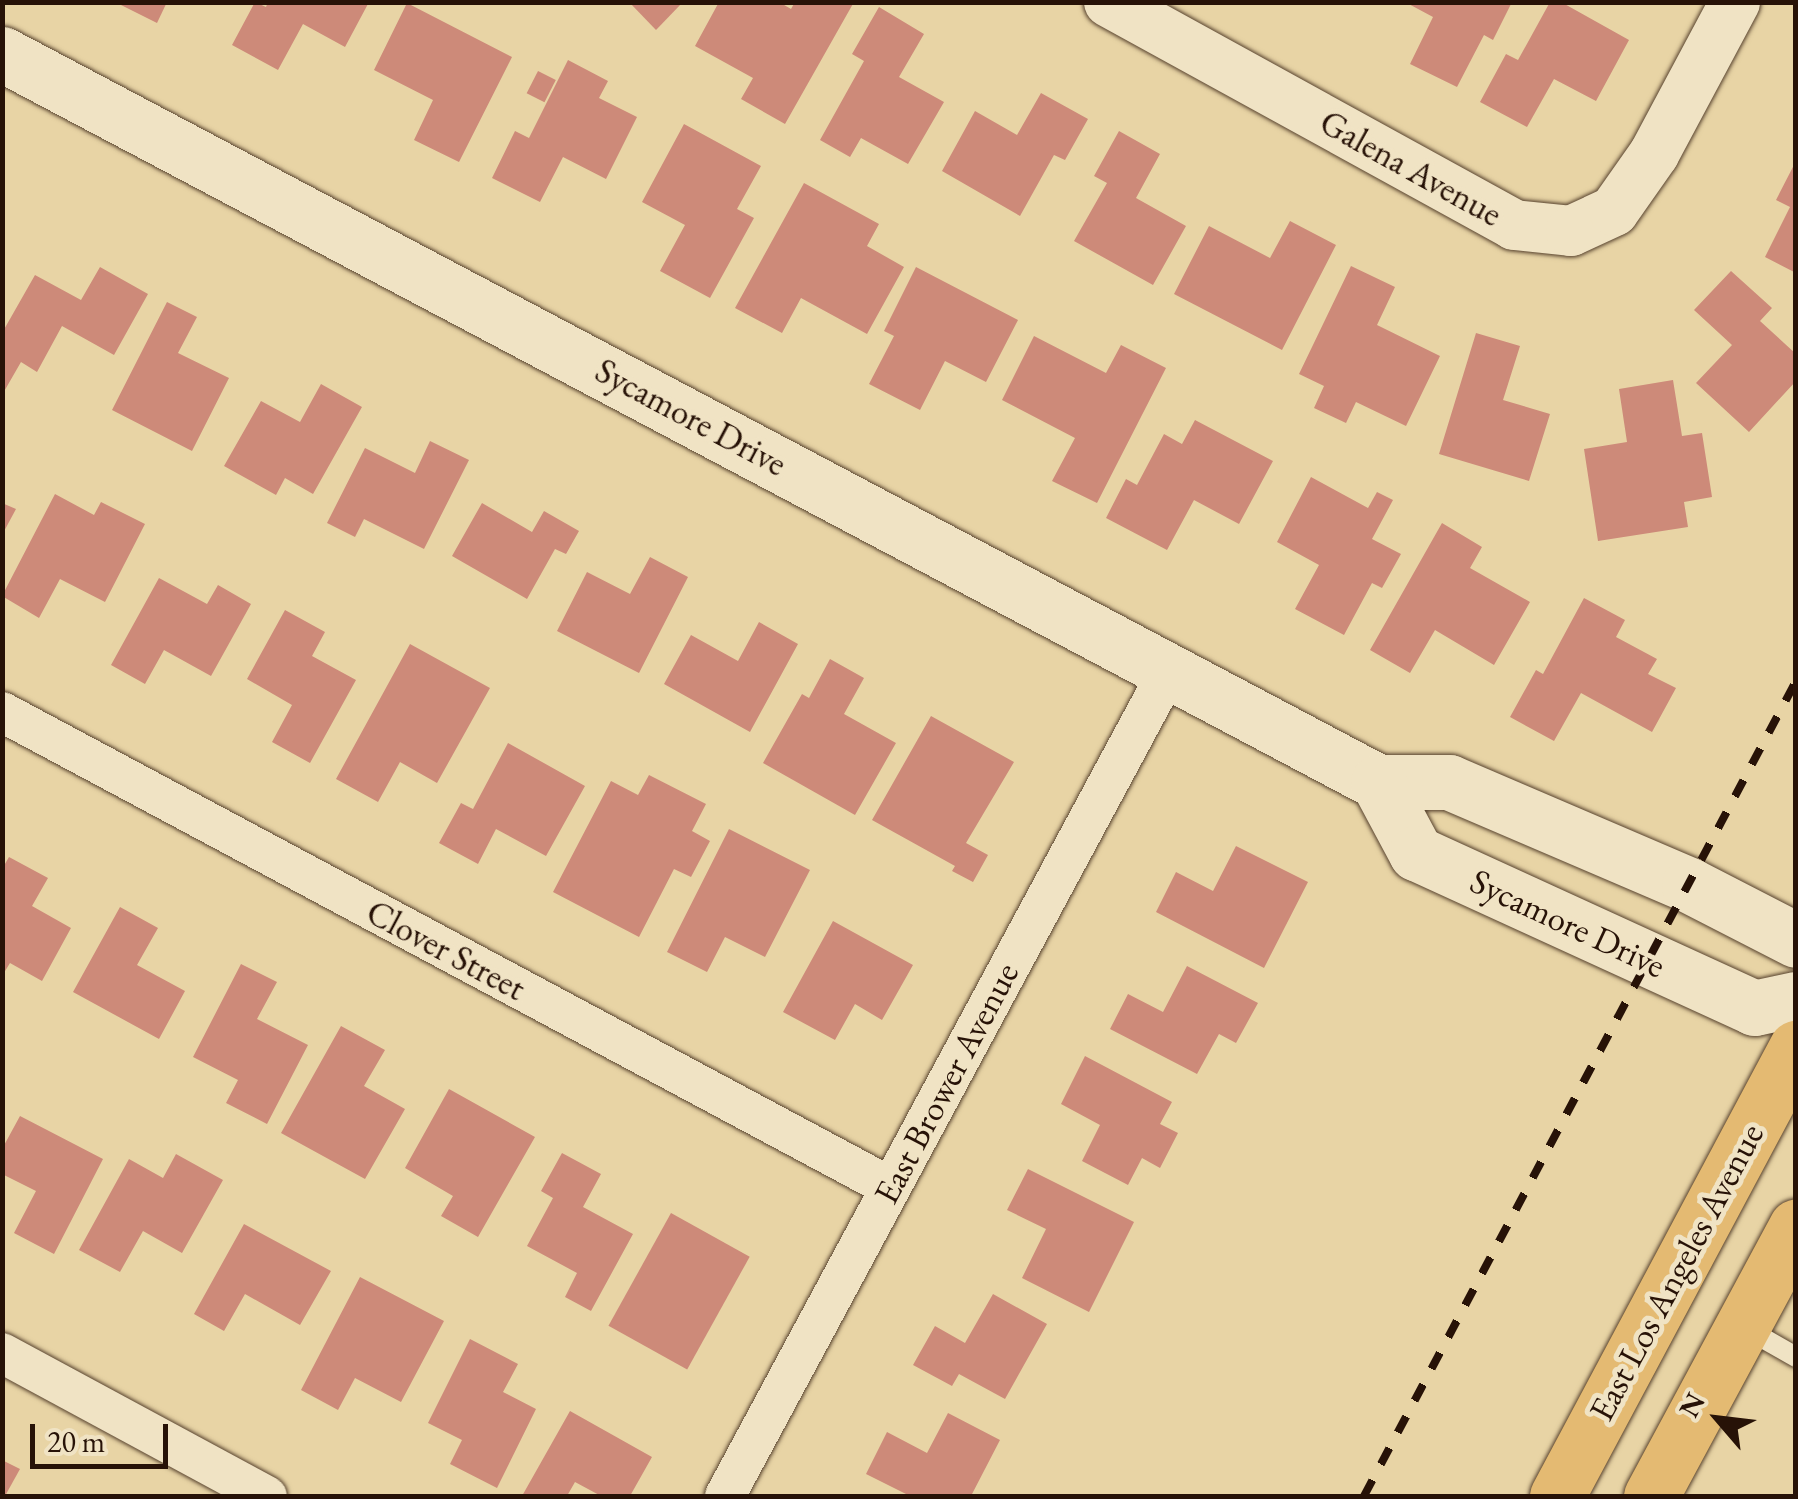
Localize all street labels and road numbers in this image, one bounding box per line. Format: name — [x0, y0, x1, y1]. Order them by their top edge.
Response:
street label: Galena Avenue — [1313, 101, 1509, 235]
street label: Sycamore Drive — [588, 349, 794, 485]
street label: Sycamore Drive — [1464, 860, 1672, 986]
street label: Clover Street — [359, 891, 533, 1009]
street label: East Brower Avenue — [865, 955, 1027, 1211]
street label: East Los Angeles Avenue — [1580, 1116, 1772, 1428]

